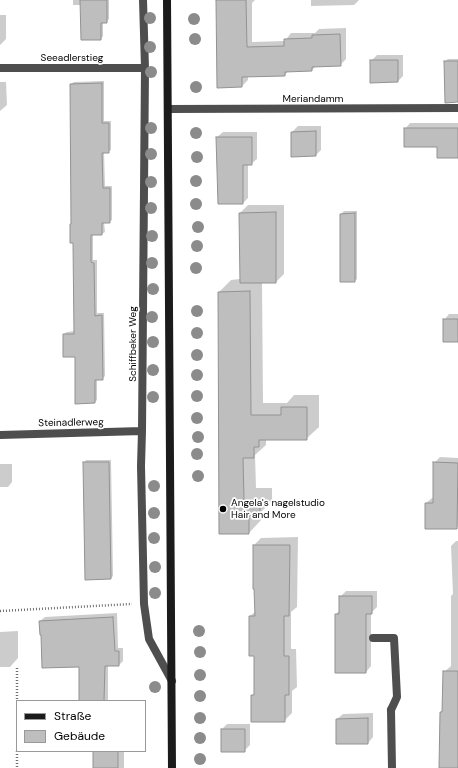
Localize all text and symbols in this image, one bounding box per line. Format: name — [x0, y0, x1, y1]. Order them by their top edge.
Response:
street label: Seeadlerstieg — [41, 52, 103, 64]
street label: Meriandamm — [283, 93, 343, 105]
street label: Schiffbeker Weg — [127, 306, 139, 382]
street label: Steinadlerweg — [38, 416, 104, 430]
place label: Angela's nagelstudio Hair and More — [231, 497, 325, 520]
marker: Angela's nagelstudio Hair and More — [218, 504, 228, 514]
legend — [16, 700, 146, 752]
text: Straße — [54, 708, 91, 724]
text: Gebäude — [54, 728, 105, 744]

